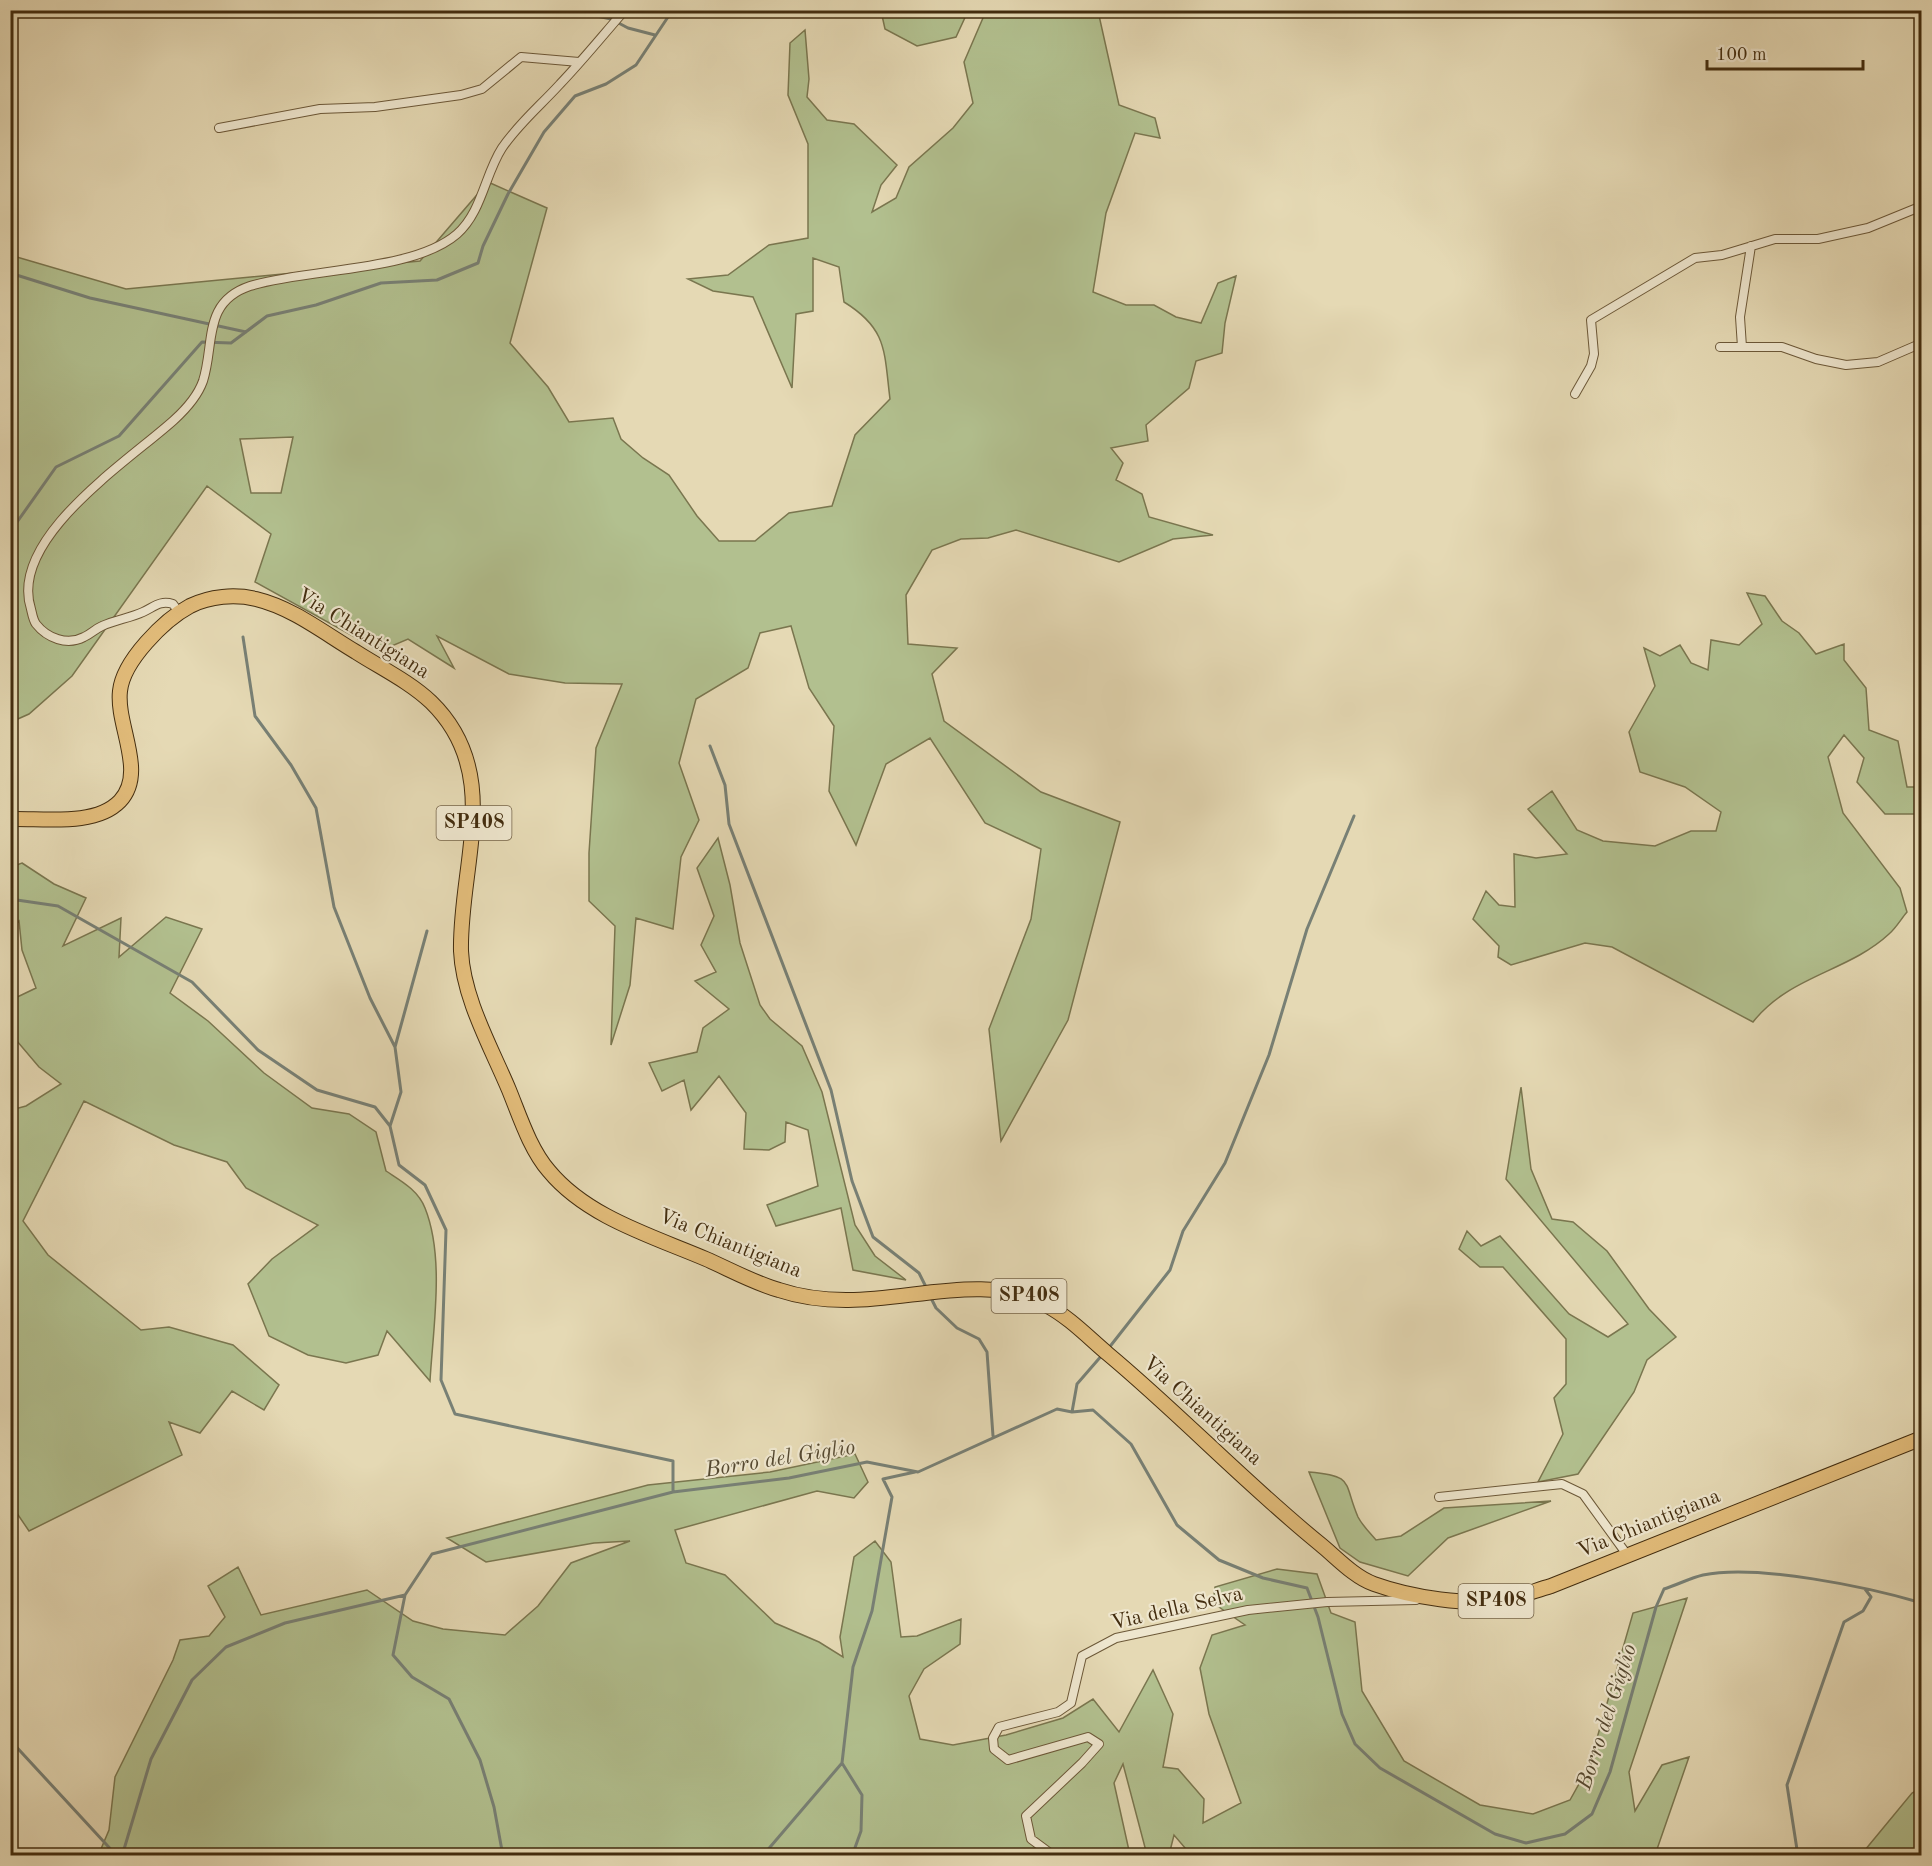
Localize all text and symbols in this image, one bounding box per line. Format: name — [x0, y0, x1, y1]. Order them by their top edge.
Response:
scale bar — [1707, 33, 1863, 71]
text: 100 m — [1716, 46, 1767, 64]
street label: Via Chiantigiana — [293, 585, 433, 683]
road number: SP408 — [436, 806, 512, 840]
street label: Via Chiantigiana — [655, 1206, 805, 1282]
road number: SP408 — [992, 1279, 1066, 1313]
street label: Via Chiantigiana — [1138, 1352, 1266, 1470]
water label: Borro del Giglio — [702, 1436, 857, 1482]
street label: Via Chiantigiana — [1574, 1486, 1724, 1562]
street label: Via della Selva — [1109, 1584, 1245, 1634]
road number: SP408 — [1458, 1584, 1534, 1618]
water label: Borro del Giglio — [1573, 1641, 1641, 1794]

